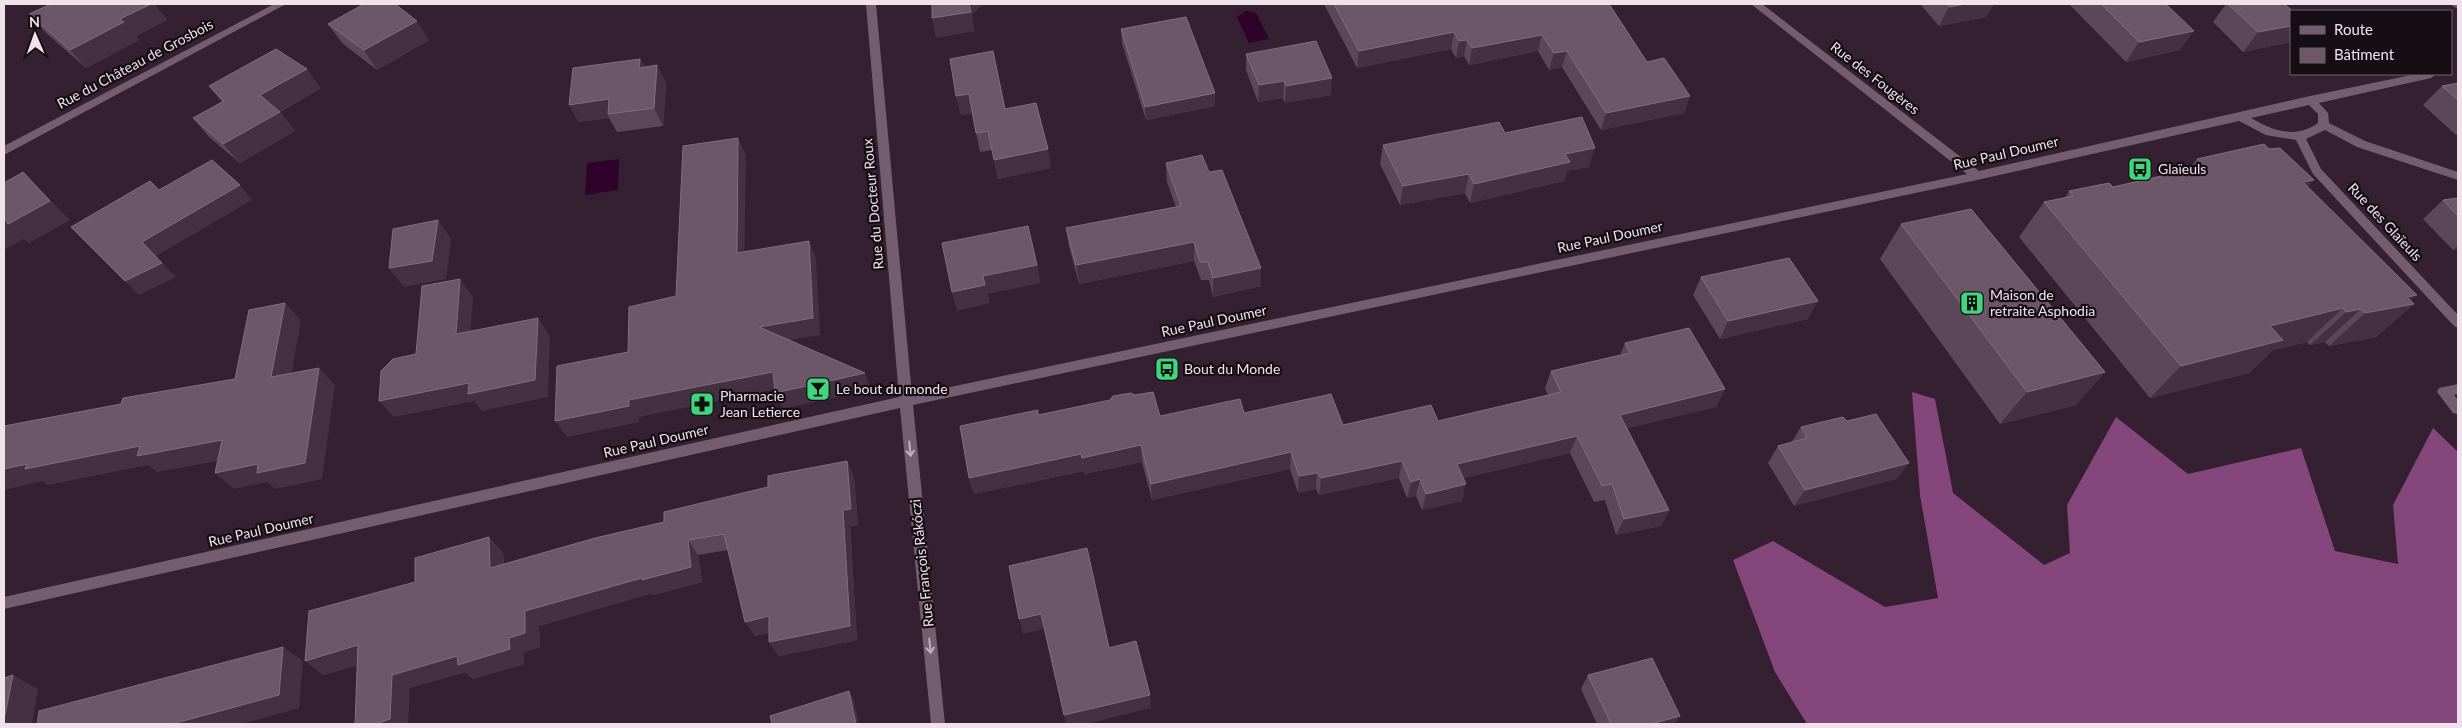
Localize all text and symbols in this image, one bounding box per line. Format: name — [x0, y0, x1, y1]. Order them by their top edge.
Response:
north arrow — [10, 10, 60, 60]
legend — [2290, 10, 2452, 75]
text: N — [29, 13, 40, 30]
street label: Rue du Château de Grosbois — [54, 15, 216, 112]
text: Route — [2334, 20, 2373, 38]
street label: Rue des Fougères — [1828, 38, 1923, 118]
text: Bâtiment — [2334, 45, 2395, 63]
street label: Rue Paul Doumer — [1952, 132, 2060, 173]
street label: Rue du Docteur Roux — [858, 138, 887, 270]
bus stop icon: Glaïeuls — [2127, 156, 2153, 182]
place label: Glaïeuls — [2158, 160, 2206, 177]
street label: Rue des Glaïeuls — [2345, 179, 2426, 264]
street label: Rue Paul Doumer — [1556, 217, 1664, 256]
place label: Maison de retraite Asphodia — [1990, 286, 2095, 319]
building icon: Maison de retraite Asphodia — [1959, 290, 1985, 316]
street label: Rue Paul Doumer — [1160, 301, 1268, 340]
bus stop icon: Bout du Monde — [1154, 356, 1180, 382]
place label: Bout du Monde — [1184, 360, 1280, 377]
bar icon: Le bout du monde — [805, 376, 831, 402]
place label: Le bout du monde — [836, 380, 948, 397]
place label: Pharmacie Jean Letierce — [720, 387, 800, 420]
pharmacy icon: Pharmacie Jean Letierce — [689, 391, 715, 417]
street label: Rue Paul Doumer — [602, 420, 710, 461]
one-way arrow — [906, 441, 915, 457]
street label: Rue François Rákóczi — [906, 498, 937, 628]
street label: Rue Paul Doumer — [207, 509, 315, 550]
one-way arrow — [925, 638, 935, 654]

